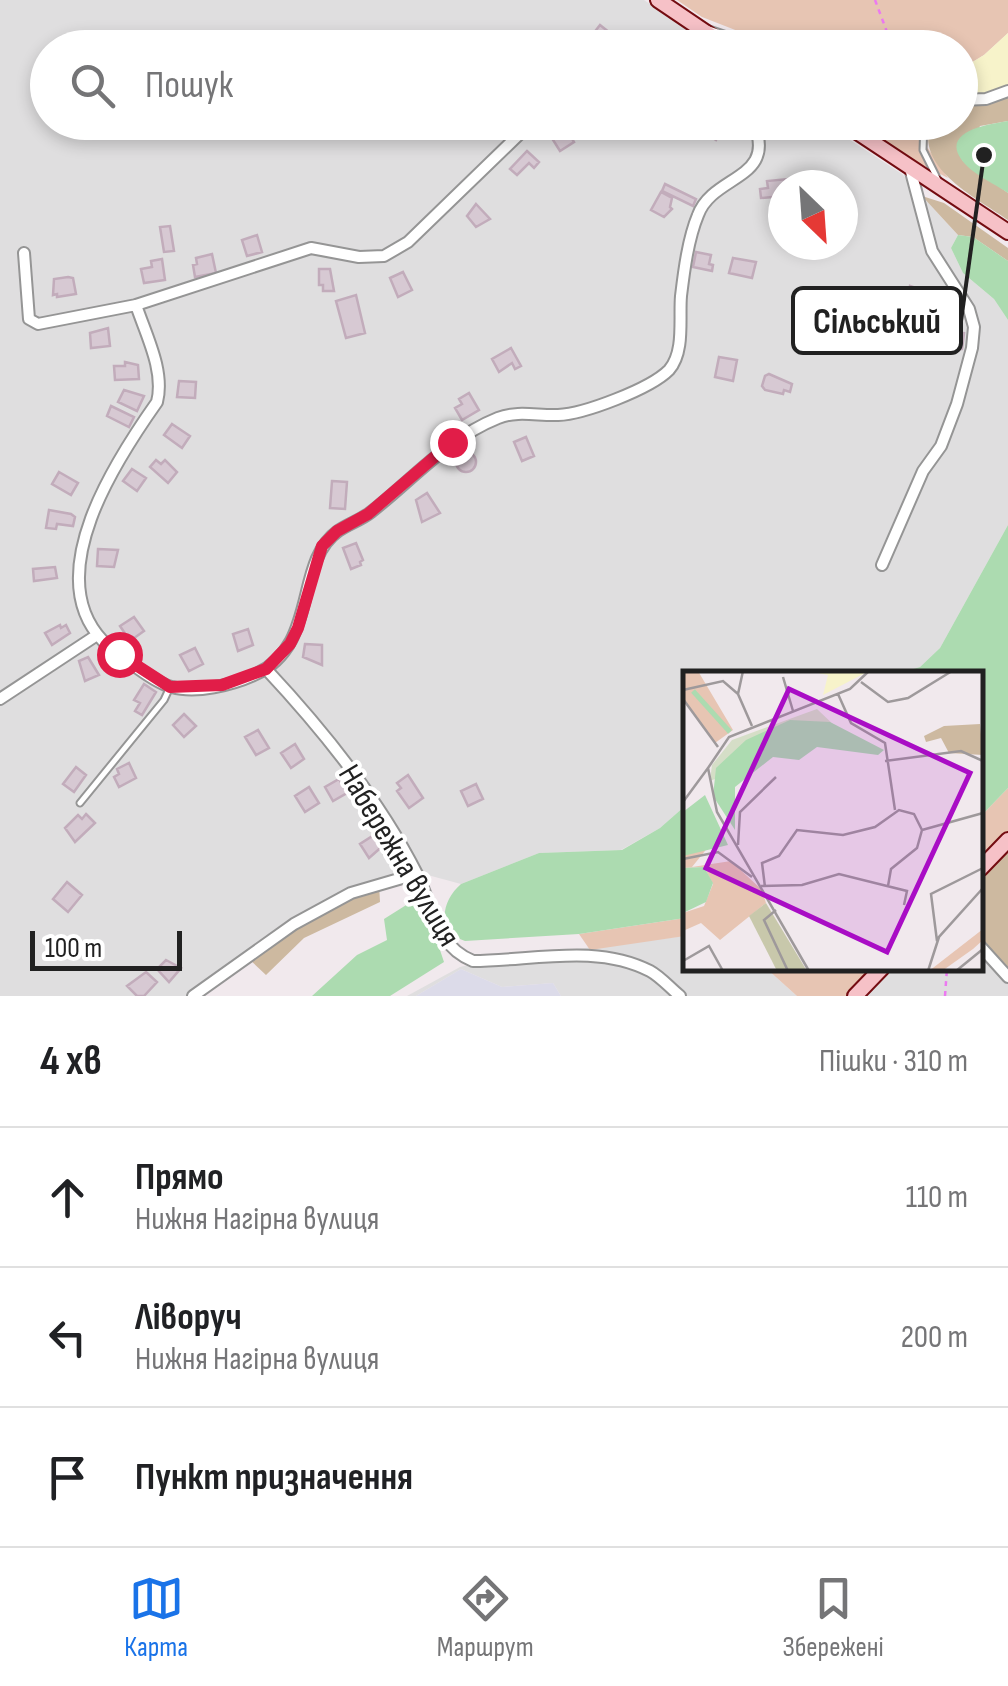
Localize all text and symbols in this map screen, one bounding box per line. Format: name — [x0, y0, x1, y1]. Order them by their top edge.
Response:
search box — [30, 30, 978, 140]
icon: search — [65, 58, 120, 113]
text: Пошук — [145, 63, 233, 108]
north arrow — [768, 170, 858, 260]
callout: Сільський — [793, 288, 961, 353]
text: Сільський — [813, 301, 941, 344]
route end — [430, 420, 476, 466]
route start — [97, 632, 143, 678]
inset map — [683, 671, 983, 971]
street label: Набережна вулиця — [329, 758, 468, 954]
scale bar — [30, 926, 182, 970]
text: 100 m — [45, 932, 102, 965]
text: 4 хв — [40, 1036, 102, 1087]
text: Пішки · 310 m — [819, 1042, 968, 1081]
text: Прямо — [135, 1155, 224, 1200]
icon: ahead — [40, 1170, 95, 1225]
text: 110 m — [906, 1178, 968, 1217]
text: Нижня Нагірна вулиця — [135, 1200, 379, 1239]
text: Ліворуч — [135, 1295, 242, 1340]
icon: left — [40, 1310, 95, 1365]
text: 200 m — [901, 1318, 968, 1357]
text: Нижня Нагірна вулиця — [135, 1340, 379, 1379]
icon: arrive — [40, 1450, 95, 1505]
text: Пункт призначення — [135, 1455, 413, 1500]
tab: Карта — [124, 1571, 188, 1664]
tab: Маршрут — [437, 1571, 534, 1664]
tab: Збережені — [782, 1571, 884, 1664]

